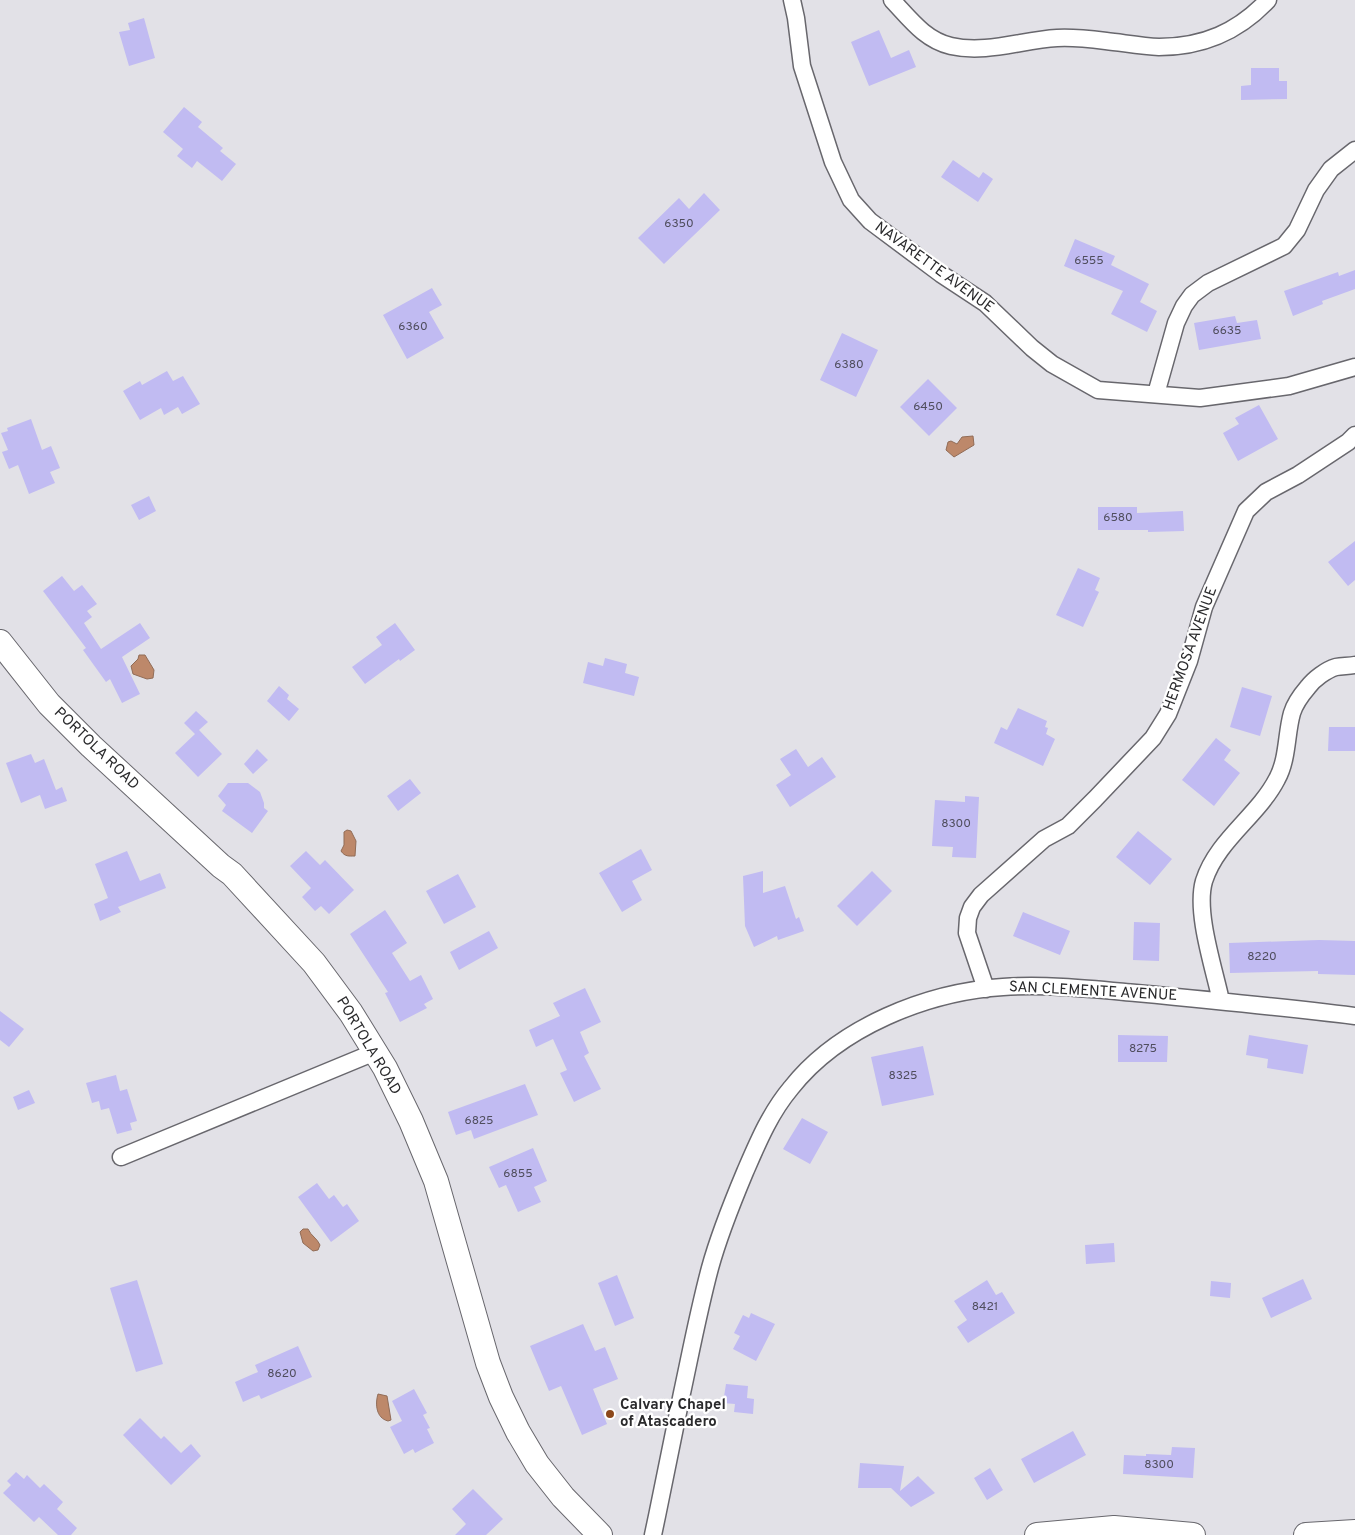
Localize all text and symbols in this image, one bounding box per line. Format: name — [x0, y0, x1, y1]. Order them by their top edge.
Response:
house number: 6350 — [664, 216, 694, 232]
street label: NAVARETTE AVENUE — [871, 218, 997, 318]
house number: 6555 — [1074, 253, 1104, 269]
house number: 6360 — [398, 319, 428, 335]
house number: 6635 — [1212, 323, 1242, 339]
house number: 6380 — [834, 357, 864, 373]
house number: 6450 — [913, 399, 943, 415]
house number: 6580 — [1103, 510, 1133, 526]
street label: HERMOSA AVENUE — [1160, 584, 1222, 714]
street label: PORTOLA ROAD — [49, 704, 143, 794]
house number: 8300 — [941, 816, 971, 832]
house number: 8220 — [1247, 949, 1277, 965]
street label: SAN CLEMENTE AVENUE — [1008, 978, 1178, 1006]
street label: PORTOLA ROAD — [331, 993, 405, 1099]
house number: 8275 — [1129, 1041, 1157, 1057]
house number: 8325 — [888, 1068, 918, 1084]
house number: 6825 — [464, 1113, 494, 1129]
house number: 6855 — [503, 1166, 533, 1182]
house number: 8421 — [972, 1299, 998, 1315]
house number: 8620 — [267, 1366, 297, 1382]
place label: Calvary Chapel of Atascadero — [620, 1396, 726, 1432]
marker: Calvary Chapel of Atascadero — [604, 1408, 616, 1420]
house number: 8300 — [1144, 1457, 1174, 1473]

